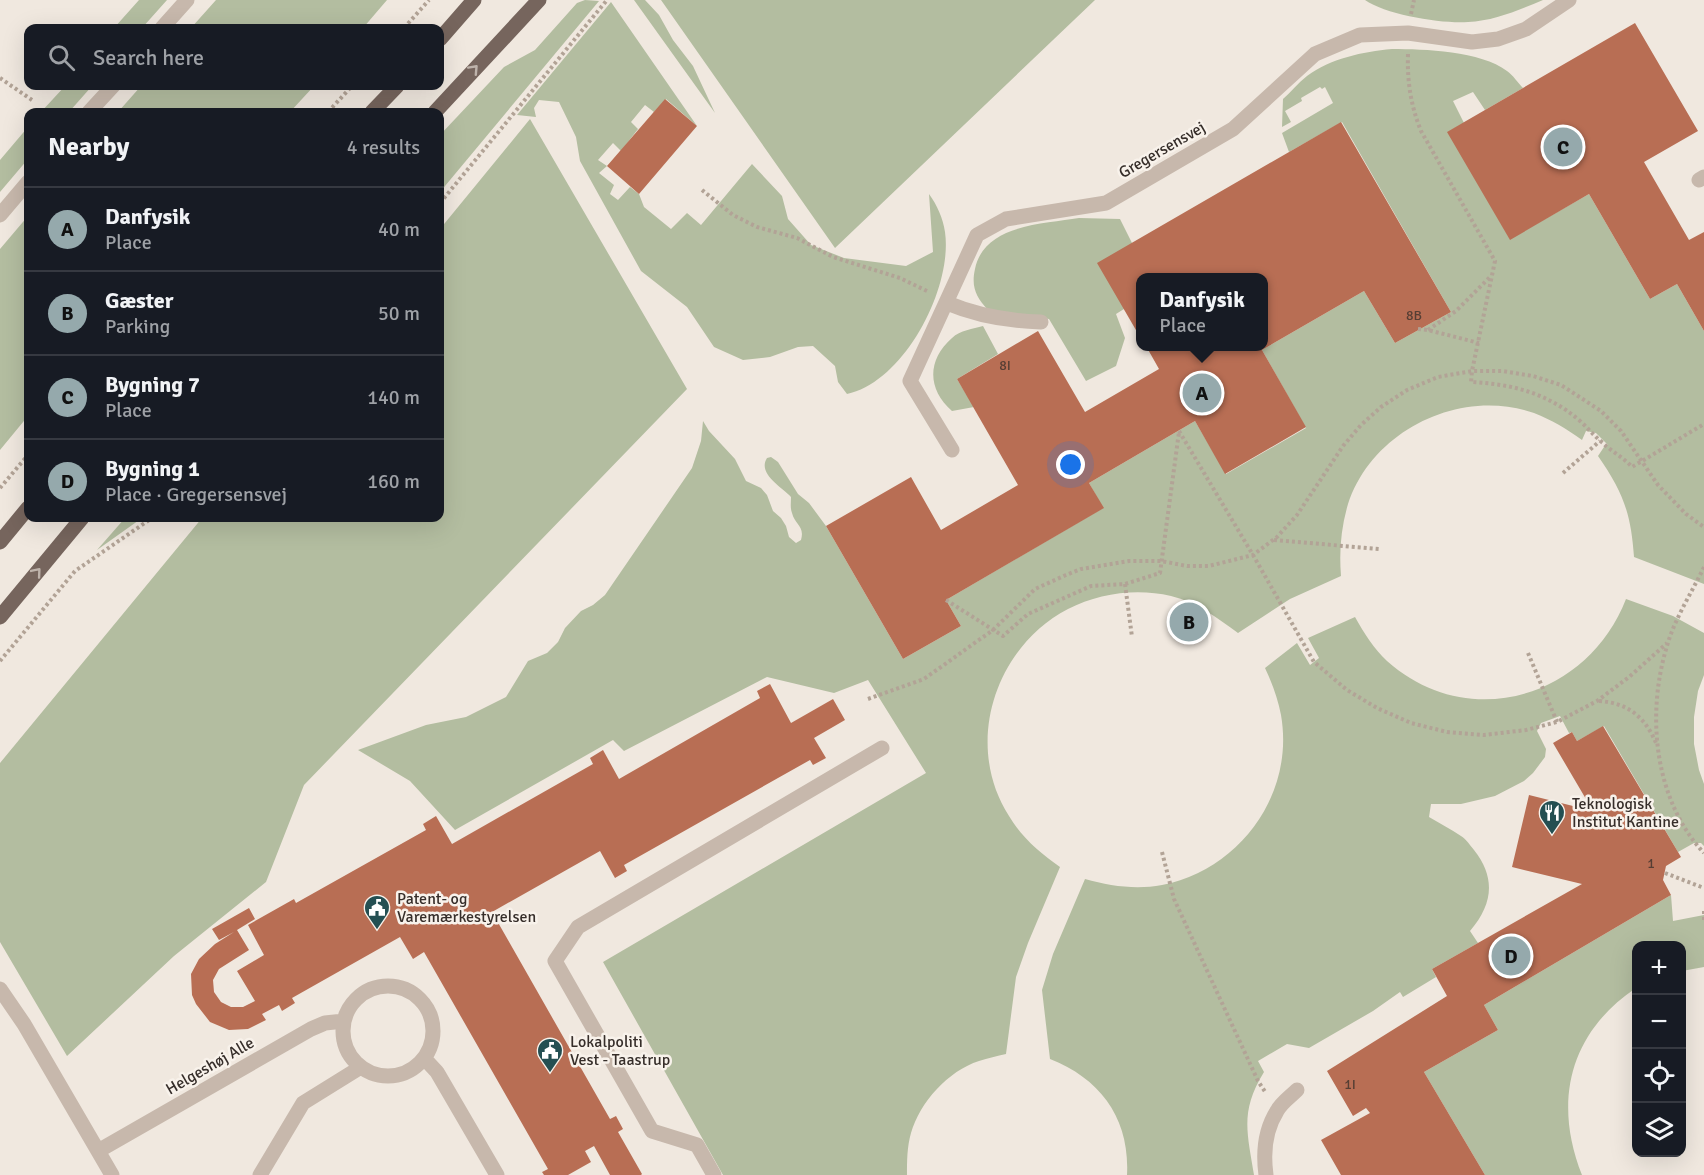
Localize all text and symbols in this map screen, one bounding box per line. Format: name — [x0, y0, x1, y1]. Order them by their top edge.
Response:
search box — [24, 24, 444, 90]
icon: search — [45, 41, 78, 74]
text: Search here — [93, 44, 204, 71]
one-way arrow — [467, 66, 478, 77]
street label: Gregersensvej — [1115, 117, 1209, 183]
pin: C — [1544, 124, 1582, 170]
text: Nearby — [48, 131, 129, 163]
text: 4 results — [347, 135, 420, 160]
text: Danfysik — [105, 203, 190, 230]
text: A — [61, 217, 74, 242]
text: 40 m — [378, 217, 420, 242]
text: Place — [105, 230, 152, 255]
popup — [1136, 273, 1268, 351]
text: Danfysik — [1159, 286, 1245, 313]
text: Gæster — [105, 287, 174, 314]
text: B — [61, 301, 74, 326]
text: 50 m — [378, 301, 420, 326]
house number: 8B — [1406, 307, 1422, 324]
text: Place — [1159, 313, 1206, 338]
text: Parking — [105, 314, 170, 339]
house number: 8I — [999, 357, 1011, 374]
pin: A — [1182, 370, 1222, 416]
text: Bygning 7 — [105, 371, 200, 398]
text: C — [61, 385, 74, 410]
text: 140 m — [367, 385, 420, 410]
text: Place — [105, 398, 152, 423]
your location — [1056, 450, 1085, 479]
text: Bygning 1 — [105, 455, 200, 482]
text: D — [61, 469, 74, 494]
text: 160 m — [367, 469, 420, 494]
text: Place · Gregersensvej — [105, 482, 287, 507]
one-way arrow — [30, 568, 41, 579]
pin: B — [1170, 600, 1208, 644]
place label: Teknologisk Institut Kantine — [1572, 794, 1679, 832]
restaurant icon: Teknologisk Institut Kantine — [1537, 798, 1567, 836]
house number: 1 — [1647, 855, 1655, 872]
place label: Patent- og Varemærkestyrelsen — [397, 889, 536, 927]
public building icon: Patent- og Varemærkestyrelsen — [362, 893, 392, 931]
pin: D — [1492, 934, 1530, 978]
map controls — [1632, 941, 1686, 1157]
button: + — [1632, 941, 1686, 995]
button: − — [1632, 995, 1686, 1049]
place label: Lokalpoliti Vest - Taastrup — [570, 1032, 670, 1070]
street label: Helgeshøj Alle — [162, 1033, 258, 1099]
public building icon: Lokalpoliti Vest - Taastrup — [535, 1036, 565, 1074]
button: locate — [1632, 1049, 1686, 1103]
house number: 1I — [1344, 1076, 1356, 1093]
button: layers — [1632, 1103, 1686, 1157]

